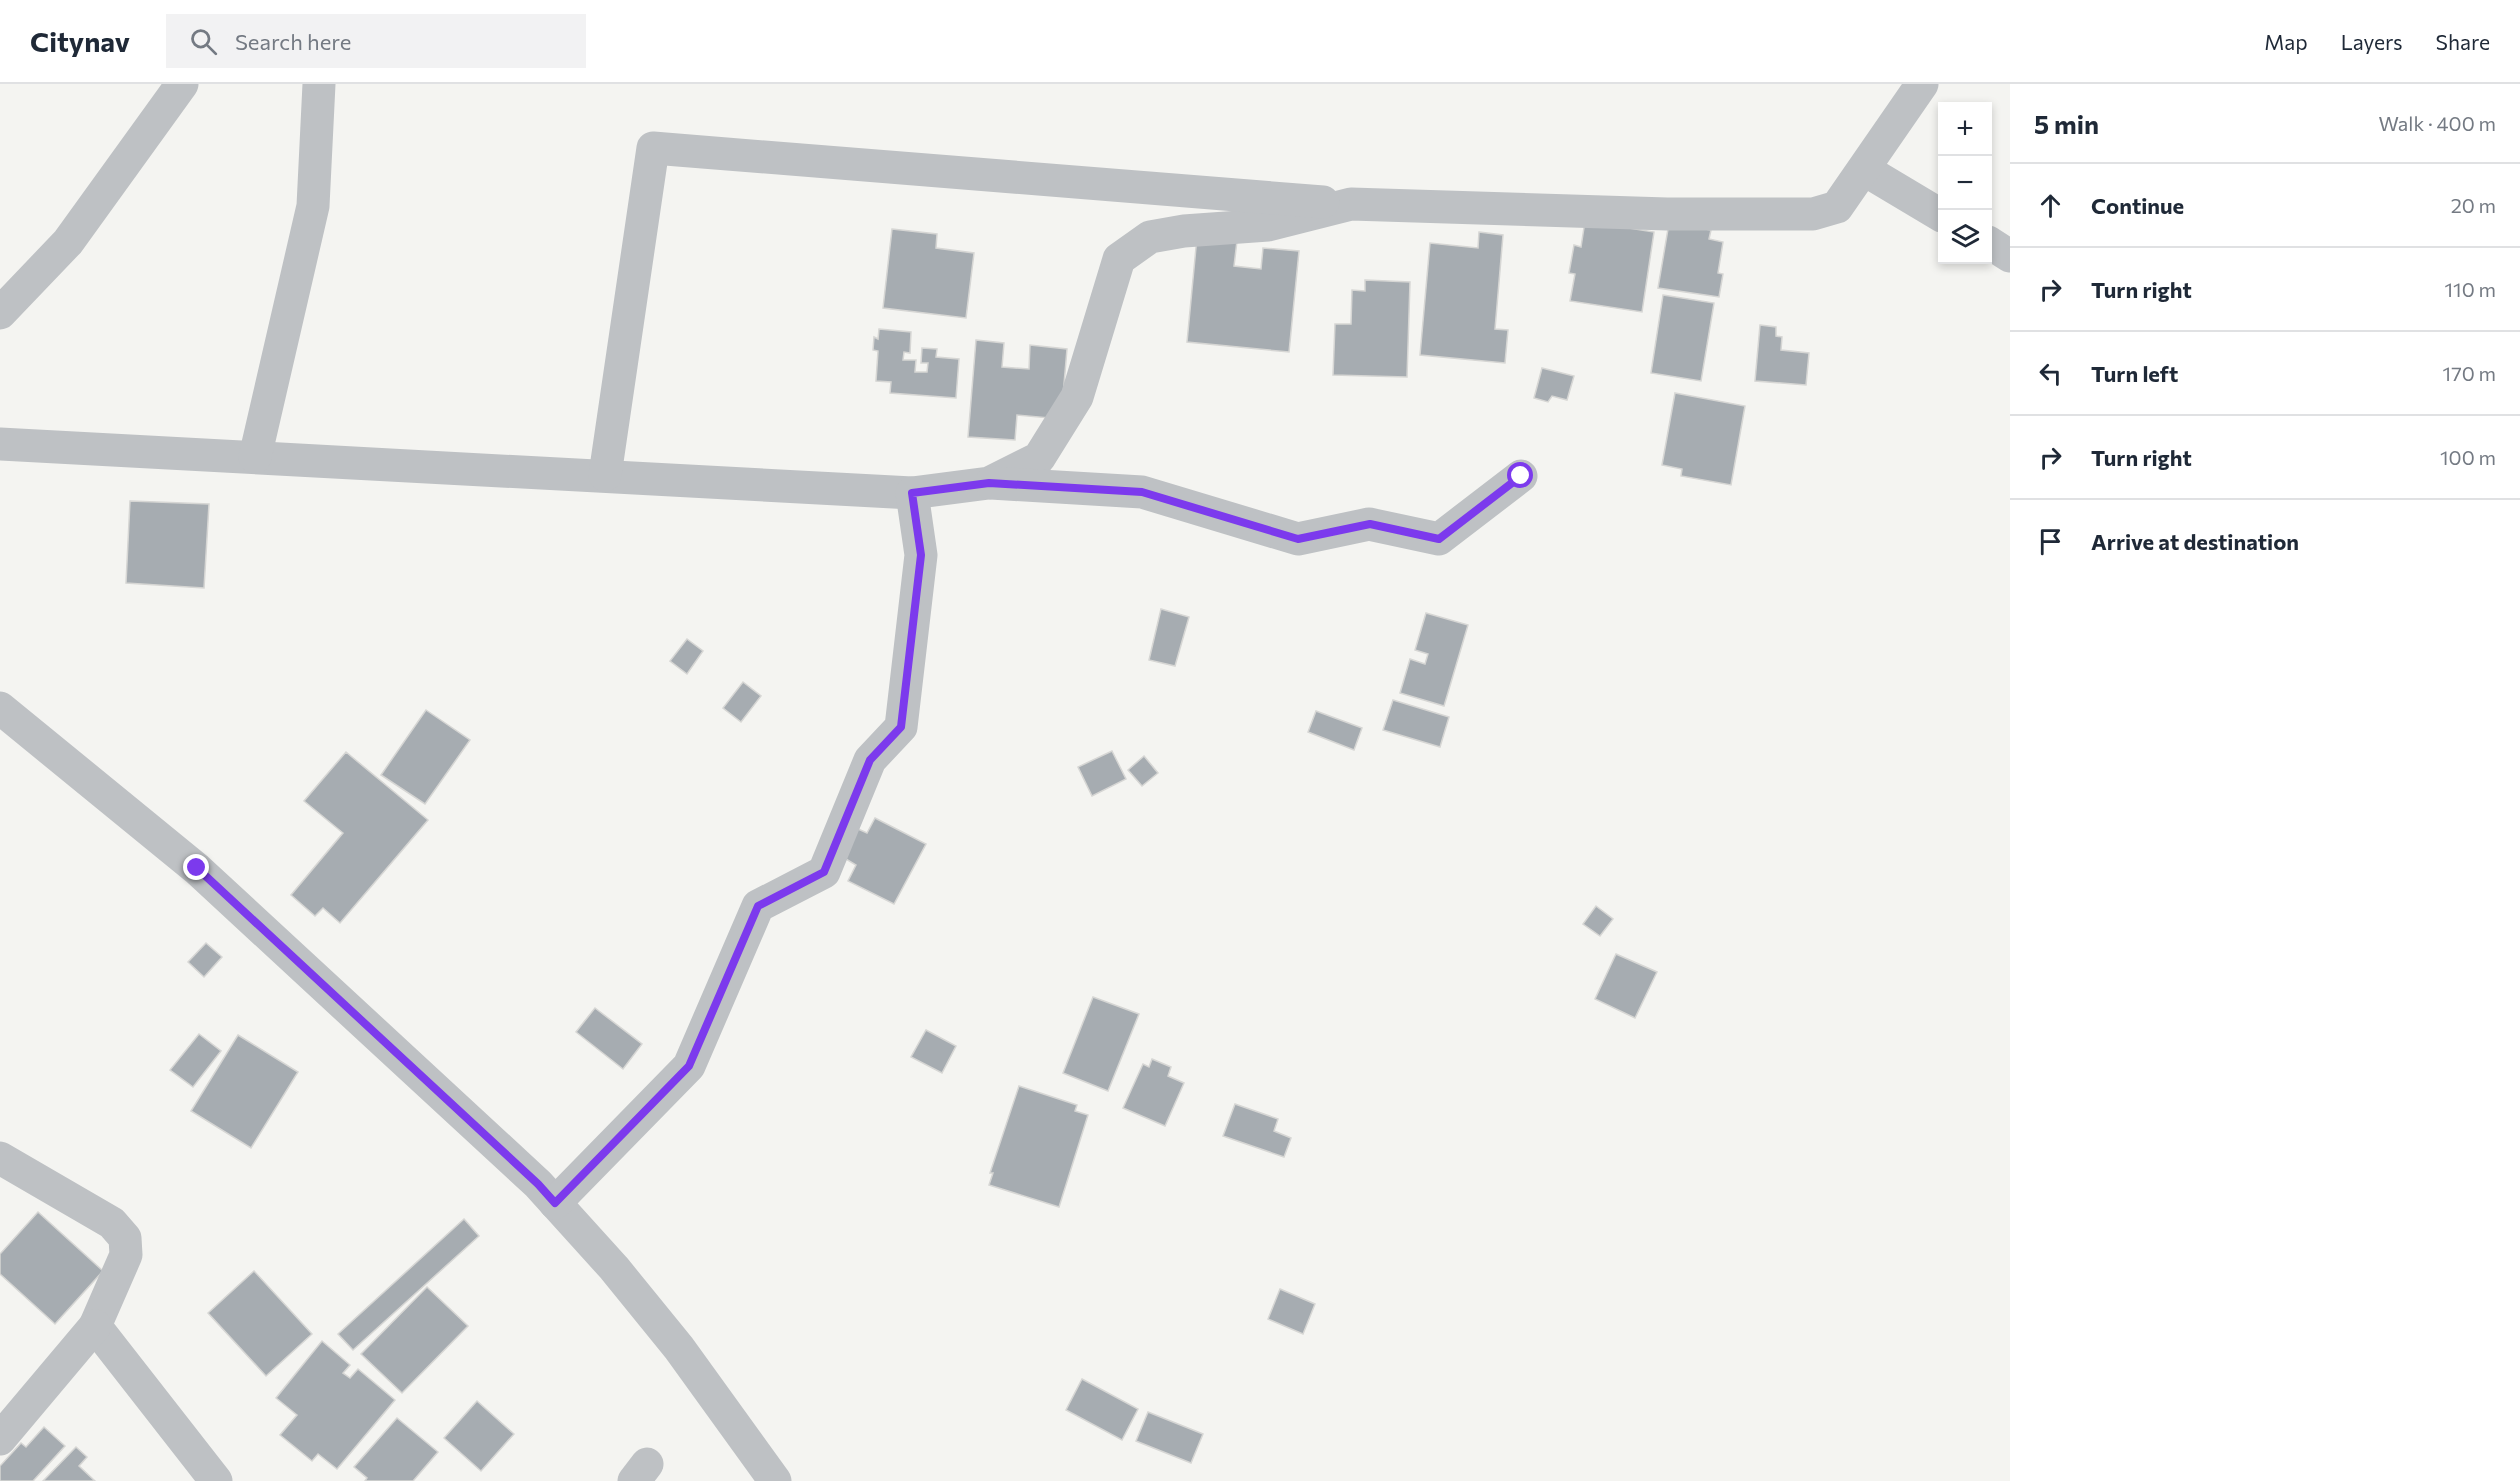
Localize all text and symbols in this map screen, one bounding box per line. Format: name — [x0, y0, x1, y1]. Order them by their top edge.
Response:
search box — [166, 14, 586, 68]
text: Citynav — [30, 24, 130, 58]
icon: search — [187, 25, 220, 58]
text: Search here — [235, 28, 351, 55]
text: Map — [2264, 29, 2308, 54]
text: Layers — [2341, 29, 2403, 54]
text: Share — [2436, 29, 2490, 54]
map controls — [1938, 102, 1992, 264]
button: + — [1938, 102, 1992, 156]
text: 5 min — [2034, 108, 2099, 139]
text: Walk · 400 m — [2379, 111, 2496, 135]
button: − — [1938, 156, 1992, 210]
icon: ahead — [2034, 189, 2067, 222]
text: Continue — [2091, 192, 2184, 219]
text: 20 m — [2451, 193, 2496, 217]
button: layers — [1938, 210, 1992, 264]
icon: right — [2034, 273, 2067, 306]
text: Turn right — [2091, 276, 2192, 303]
text: 110 m — [2445, 277, 2496, 301]
icon: left — [2034, 357, 2067, 390]
text: Turn left — [2091, 360, 2178, 387]
text: 170 m — [2443, 361, 2496, 385]
icon: right — [2034, 441, 2067, 474]
text: Turn right — [2091, 444, 2192, 471]
text: 100 m — [2440, 445, 2496, 469]
route start — [1507, 462, 1533, 488]
icon: arrive — [2034, 525, 2067, 558]
text: Arrive at destination — [2091, 528, 2299, 555]
route end — [183, 854, 209, 880]

